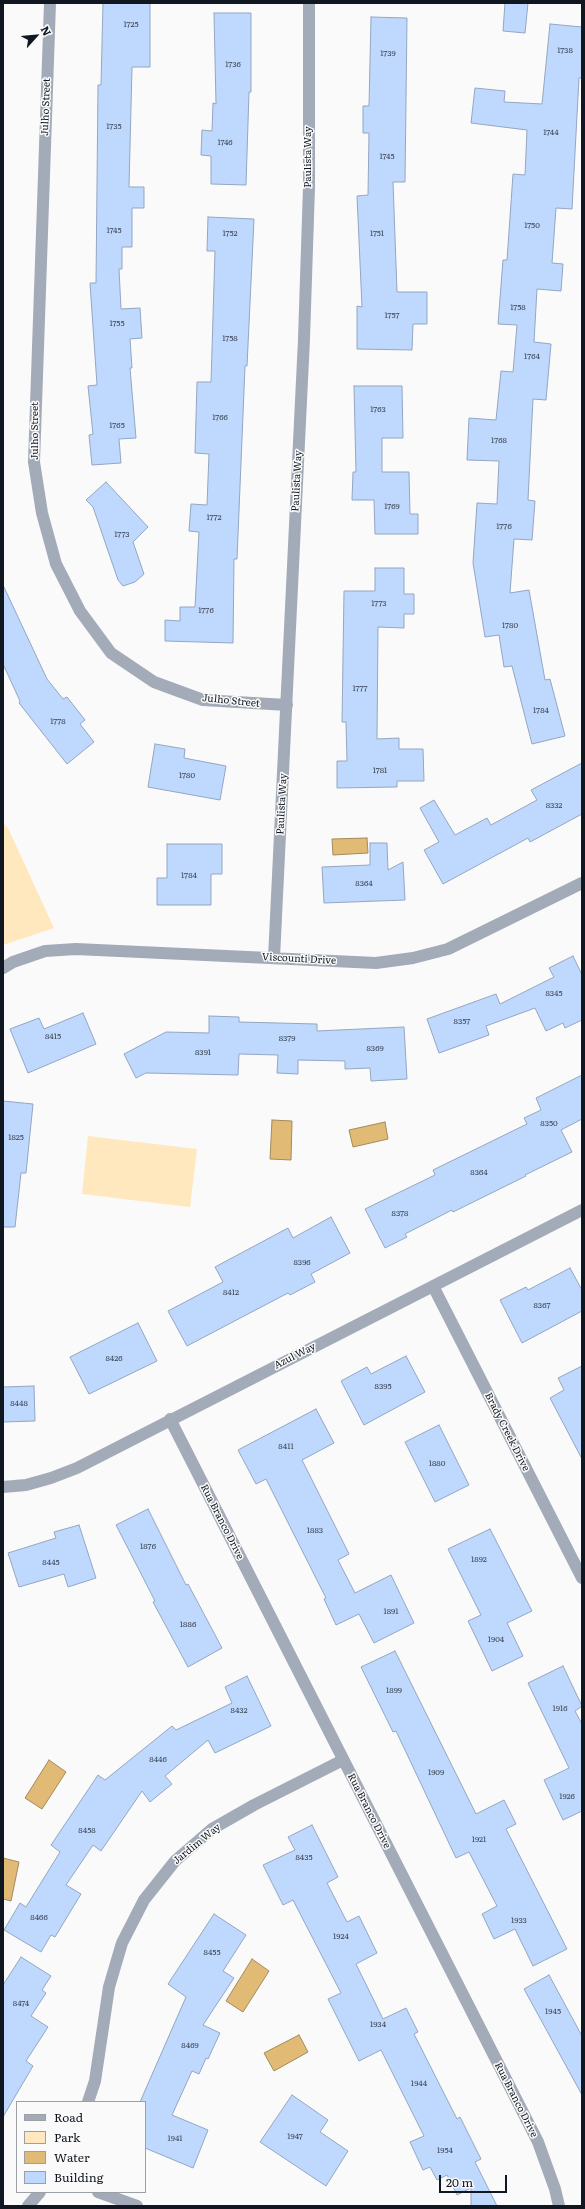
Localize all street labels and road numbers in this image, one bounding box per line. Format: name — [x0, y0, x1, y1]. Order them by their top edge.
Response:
street label: Julho Street — [39, 78, 53, 136]
street label: Paulista Way — [302, 126, 314, 188]
street label: Julho Street — [29, 402, 41, 460]
street label: Paulista Way — [289, 450, 305, 512]
street label: Julho Street — [202, 692, 260, 710]
street label: Paulista Way — [274, 773, 290, 835]
street label: Viscounti Drive — [262, 951, 336, 967]
street label: Azul Way — [272, 1340, 318, 1372]
street label: Brady Creek Drive — [482, 1391, 532, 1473]
street label: Rua Branco Drive — [198, 1482, 246, 1562]
street label: Rua Branco Drive — [345, 1771, 393, 1851]
street label: Jardim Way — [171, 1821, 223, 1867]
street label: Rua Branco Drive — [492, 2060, 540, 2140]

